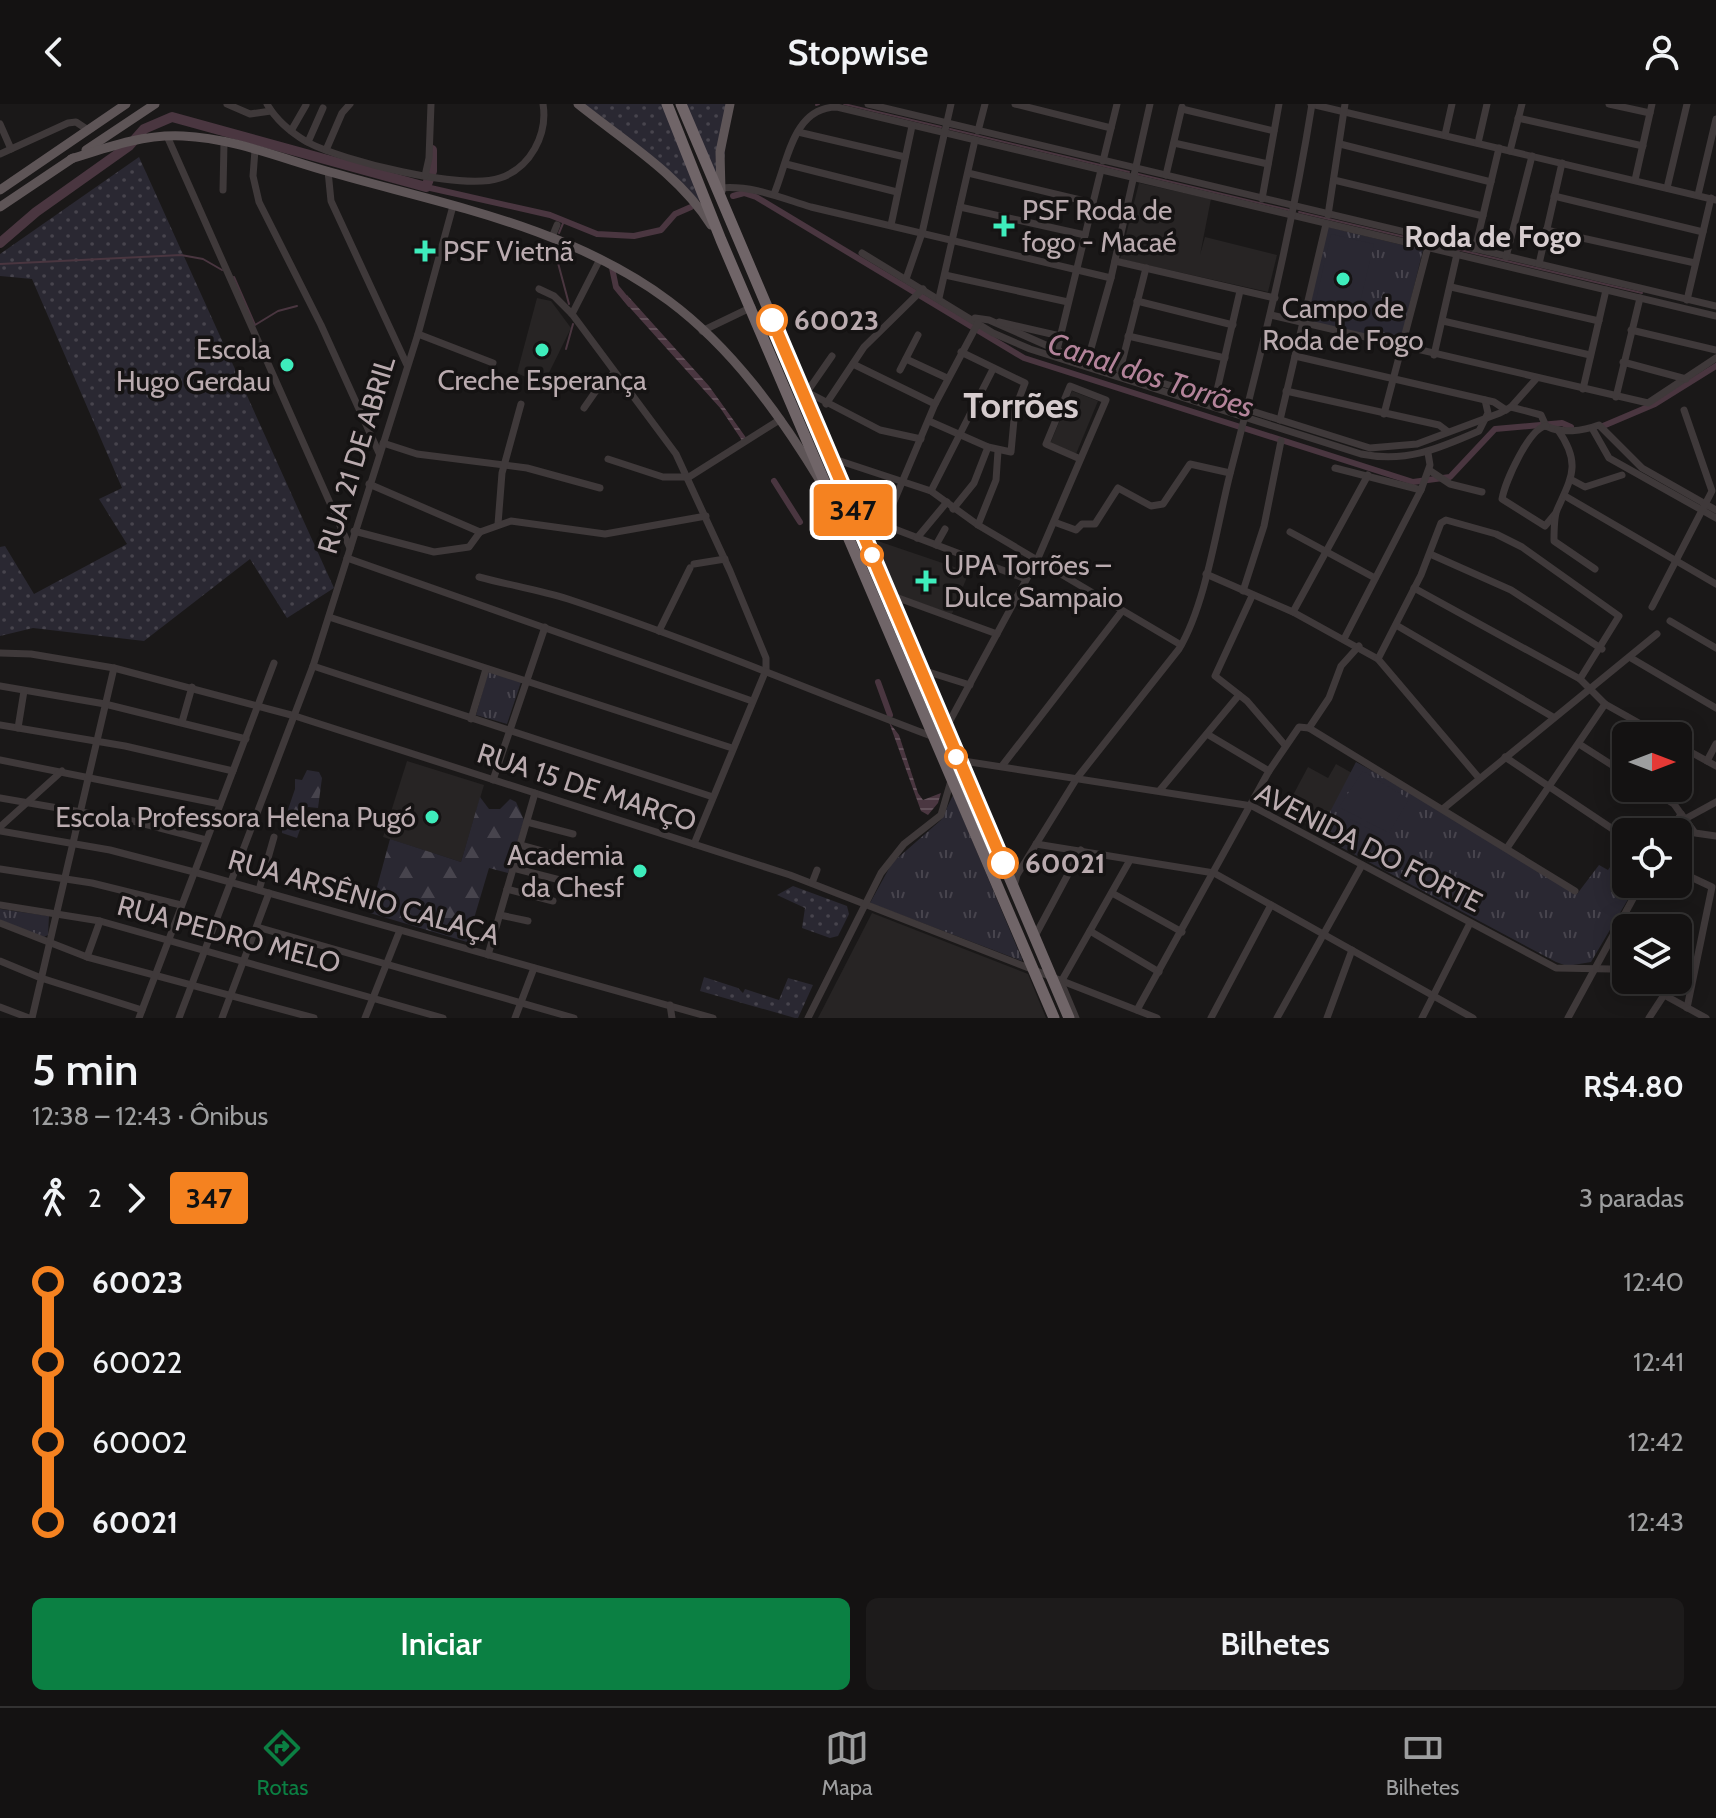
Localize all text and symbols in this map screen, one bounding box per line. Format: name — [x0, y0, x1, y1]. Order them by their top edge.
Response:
icon: back — [32, 30, 76, 74]
text: Stopwise — [787, 30, 929, 74]
icon: person — [1640, 30, 1684, 74]
place label: PSF Roda de fogo - Macaé — [1022, 193, 1177, 259]
marker: PSF Roda de fogo - Macaé — [993, 215, 1015, 237]
district label: Roda de Fogo — [1404, 218, 1582, 255]
place label: PSF Vietnã — [443, 234, 574, 268]
marker: PSF Vietnã — [414, 240, 436, 262]
marker: Campo de Roda de Fogo — [1334, 270, 1352, 288]
place label: Campo de Roda de Fogo — [1262, 291, 1424, 357]
place label: 60023 — [794, 303, 879, 337]
marker: 60023 — [757, 305, 787, 335]
water label: Canal dos Torrões — [1043, 324, 1259, 426]
place label: Escola Hugo Gerdau — [116, 332, 272, 398]
marker: Creche Esperança — [533, 341, 551, 359]
street label: RUA 21 DE ABRIL — [310, 352, 402, 558]
marker: Escola Hugo Gerdau — [278, 356, 296, 374]
place label: Creche Esperança — [437, 363, 647, 397]
district label: Torrões — [963, 383, 1079, 427]
line badge: 347 — [807, 484, 899, 536]
text: 347 — [830, 493, 876, 527]
unlabelled marker — [861, 544, 883, 566]
place label: UPA Torrões – Dulce Sampaio — [944, 548, 1123, 614]
marker: UPA Torrões – Dulce Sampaio — [915, 570, 937, 592]
north arrow — [1612, 722, 1692, 802]
map controls — [1612, 722, 1692, 994]
street label: RUA 15 DE MARÇO — [473, 736, 701, 838]
unlabelled marker — [945, 746, 967, 768]
street label: AVENIDA DO FORTE — [1250, 775, 1488, 919]
place label: Escola Professora Helena Pugó — [55, 800, 416, 834]
marker: Escola Professora Helena Pugó — [423, 808, 441, 826]
button: locate — [1612, 818, 1692, 898]
place label: Academia da Chesf — [507, 838, 625, 904]
street label: RUA ARSÊNIO CALAÇA — [224, 842, 504, 952]
place label: 60021 — [1025, 846, 1105, 880]
marker: 60021 — [988, 848, 1018, 878]
marker: Academia da Chesf — [631, 862, 649, 880]
street label: RUA PEDRO MELO — [114, 888, 344, 980]
button: layers — [1612, 914, 1692, 994]
text: 5 min — [32, 1043, 138, 1096]
text: R$4.80 — [1583, 1068, 1684, 1105]
text: 12:38 – 12:43 · Ônibus — [32, 1100, 268, 1132]
icon: walk — [32, 1176, 76, 1220]
icon: forward — [114, 1176, 158, 1220]
text: 347 — [186, 1181, 232, 1215]
text: 2 — [88, 1182, 102, 1214]
text: 3 paradas — [1579, 1182, 1684, 1214]
text: 60023 — [92, 1264, 183, 1301]
text: 12:40 — [1623, 1266, 1684, 1298]
text: 60022 — [92, 1344, 182, 1381]
text: 12:41 — [1633, 1346, 1684, 1378]
text: 60002 — [92, 1424, 188, 1461]
text: 12:42 — [1628, 1426, 1684, 1458]
text: 60021 — [92, 1504, 178, 1541]
text: 12:43 — [1627, 1506, 1684, 1538]
button: Iniciar — [32, 1598, 850, 1690]
button: Bilhetes — [866, 1598, 1684, 1690]
tab: Rotas — [257, 1726, 308, 1801]
tab: Mapa — [822, 1726, 873, 1801]
tab: Bilhetes — [1386, 1726, 1459, 1801]

